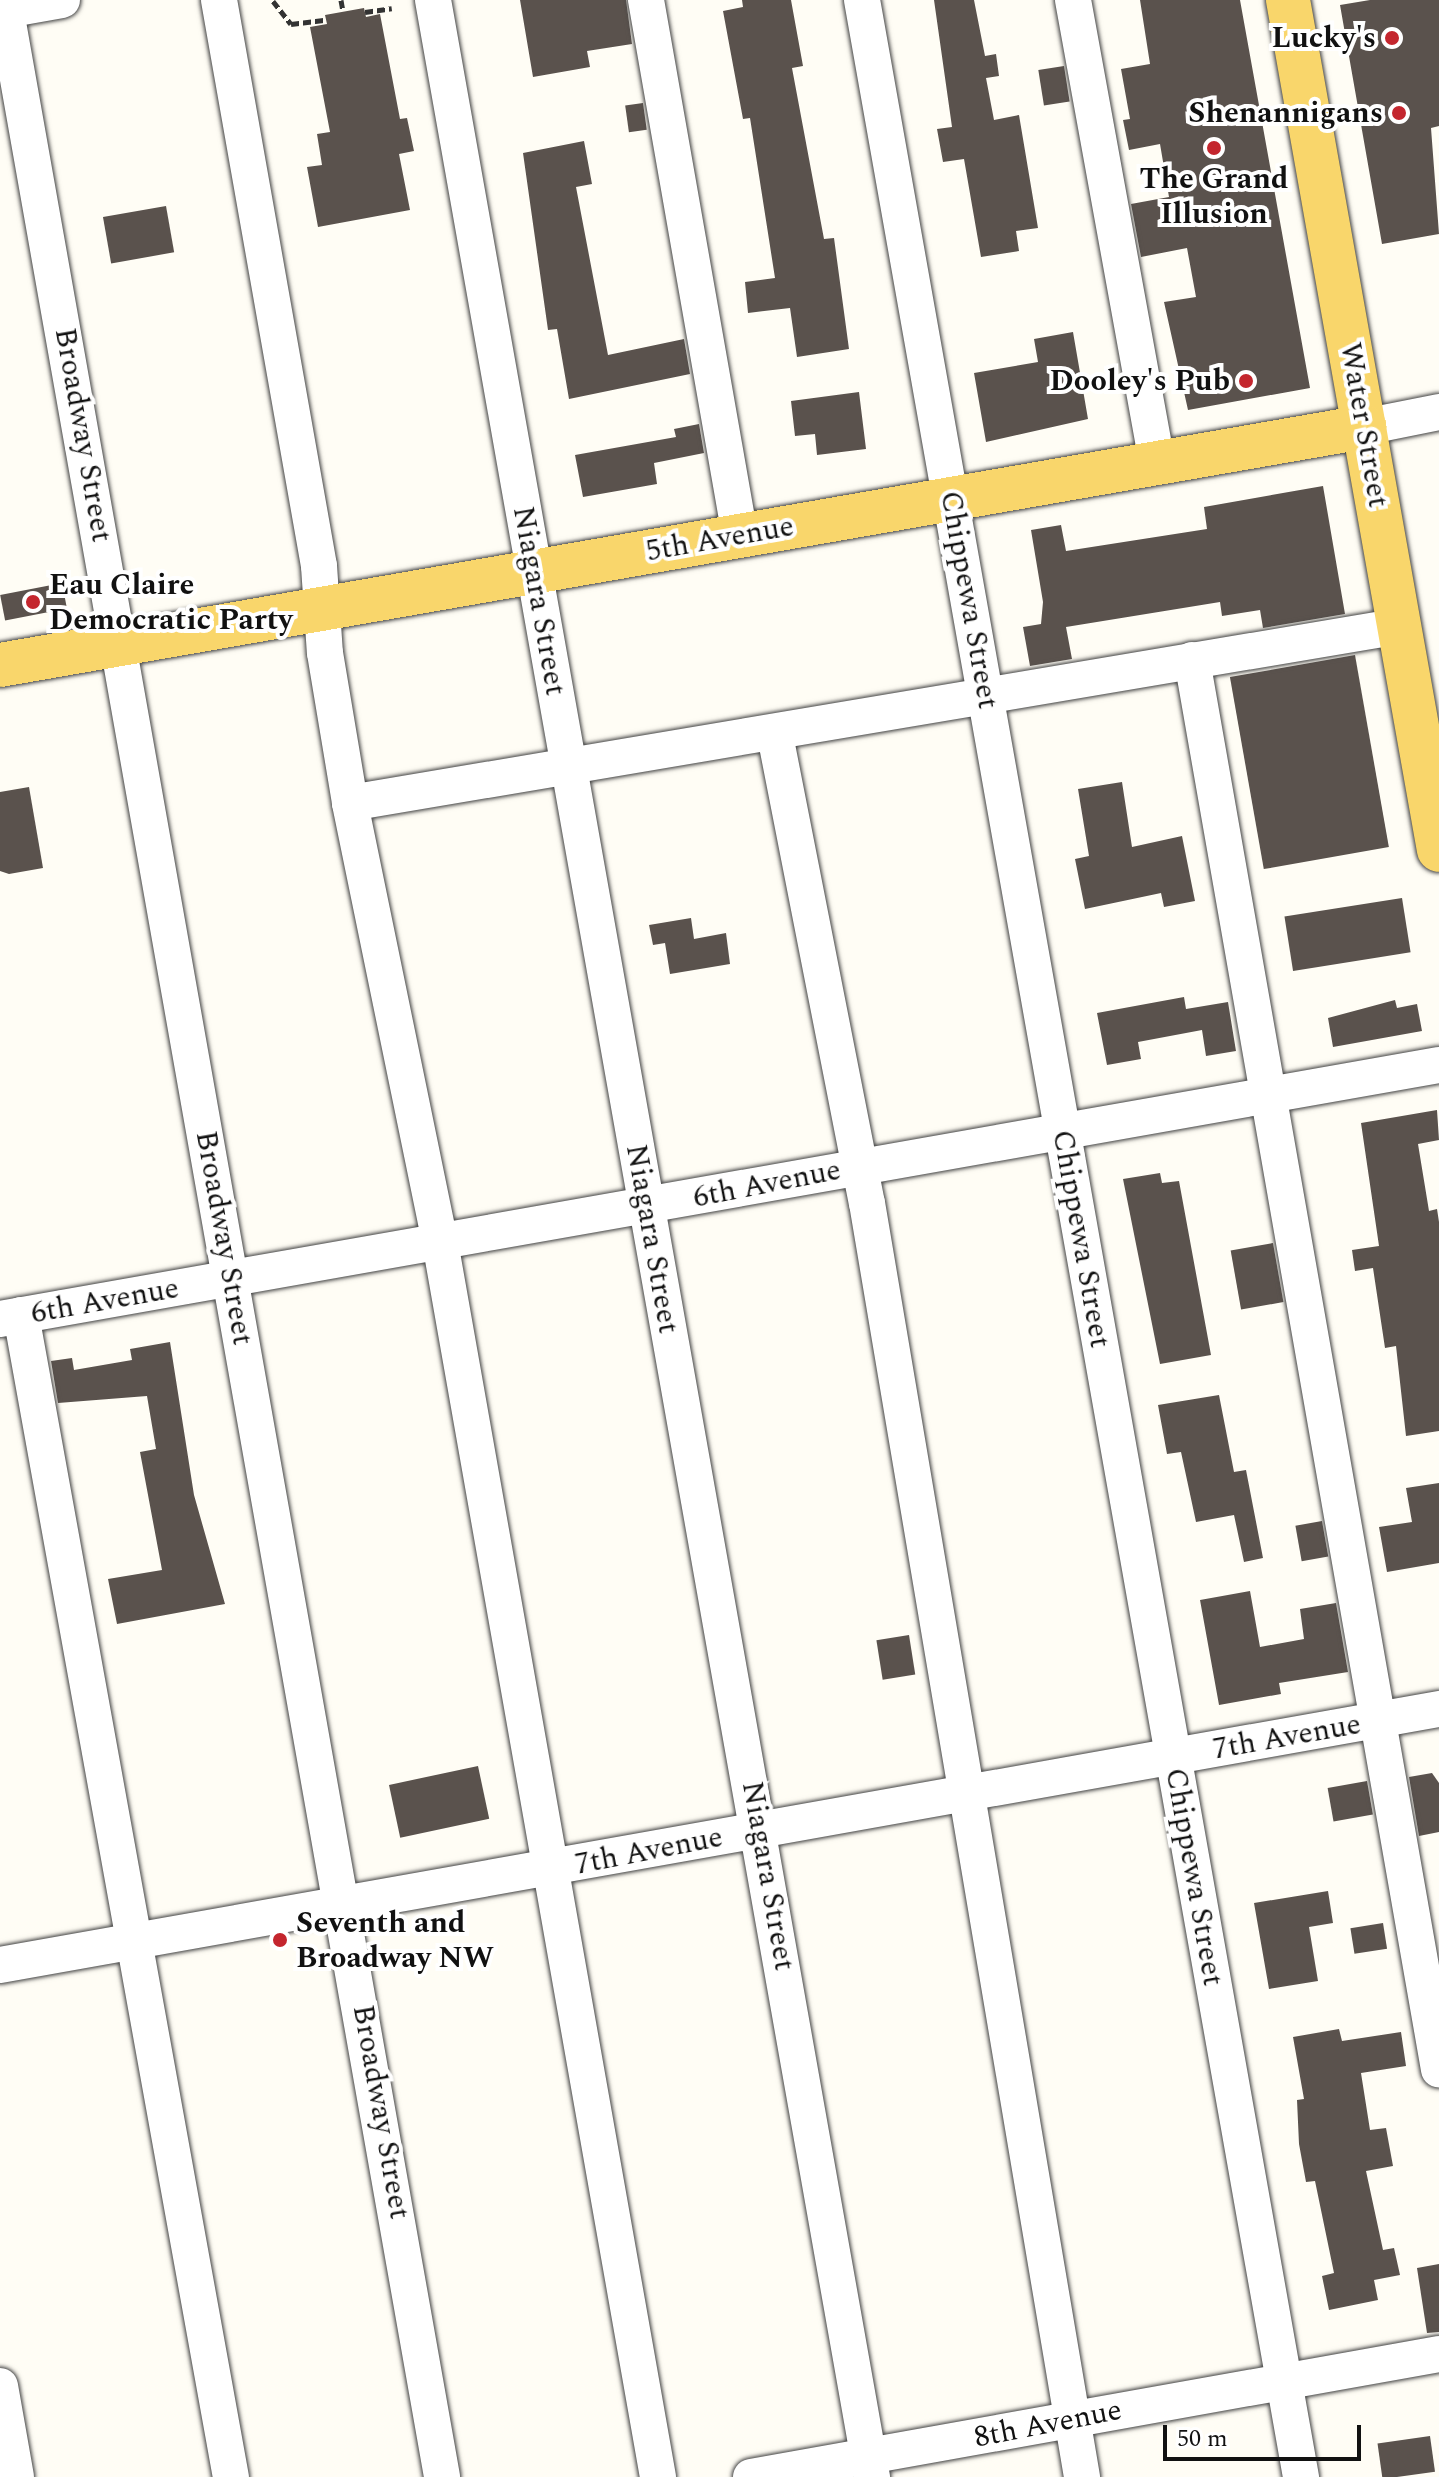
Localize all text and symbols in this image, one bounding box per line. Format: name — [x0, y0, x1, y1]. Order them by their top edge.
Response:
place label: Lucky's — [1272, 20, 1376, 56]
marker: Lucky's — [1383, 29, 1401, 47]
place label: Shenannigans — [1188, 95, 1383, 131]
marker: Shenannigans — [1390, 104, 1408, 122]
marker: The Grand Illusion — [1205, 139, 1223, 157]
place label: The Grand Illusion — [1140, 161, 1288, 232]
street label: Broadway Street — [46, 325, 120, 545]
street label: Water Street — [1332, 340, 1396, 510]
place label: Dooley's Pub — [1049, 363, 1230, 399]
marker: Dooley's Pub — [1237, 372, 1255, 390]
street label: Chippewa Street — [932, 488, 1006, 712]
street label: Niagara Street — [505, 503, 573, 699]
street label: 5th Avenue — [643, 508, 797, 570]
place label: Eau Claire Democratic Party — [49, 567, 293, 638]
marker: Eau Claire Democratic Party — [24, 593, 42, 611]
street label: Chippewa Street — [1044, 1127, 1118, 1351]
street label: Broadway Street — [187, 1128, 261, 1348]
street label: Niagara Street — [618, 1141, 686, 1337]
street label: 6th Avenue — [690, 1152, 844, 1216]
street label: 6th Avenue — [28, 1270, 182, 1332]
street label: 7th Avenue — [1210, 1706, 1364, 1768]
street label: Chippewa Street — [1157, 1765, 1231, 1989]
street label: Niagara Street — [734, 1778, 802, 1974]
street label: 7th Avenue — [572, 1819, 726, 1883]
place label: Seventh and Broadway NW — [296, 1905, 494, 1976]
marker: Seventh and Broadway NW — [271, 1931, 289, 1949]
street label: Broadway Street — [344, 2002, 418, 2222]
street label: 8th Avenue — [971, 2392, 1125, 2456]
scale bar — [1167, 2409, 1365, 2459]
text: 50 m — [1177, 2421, 1228, 2457]

